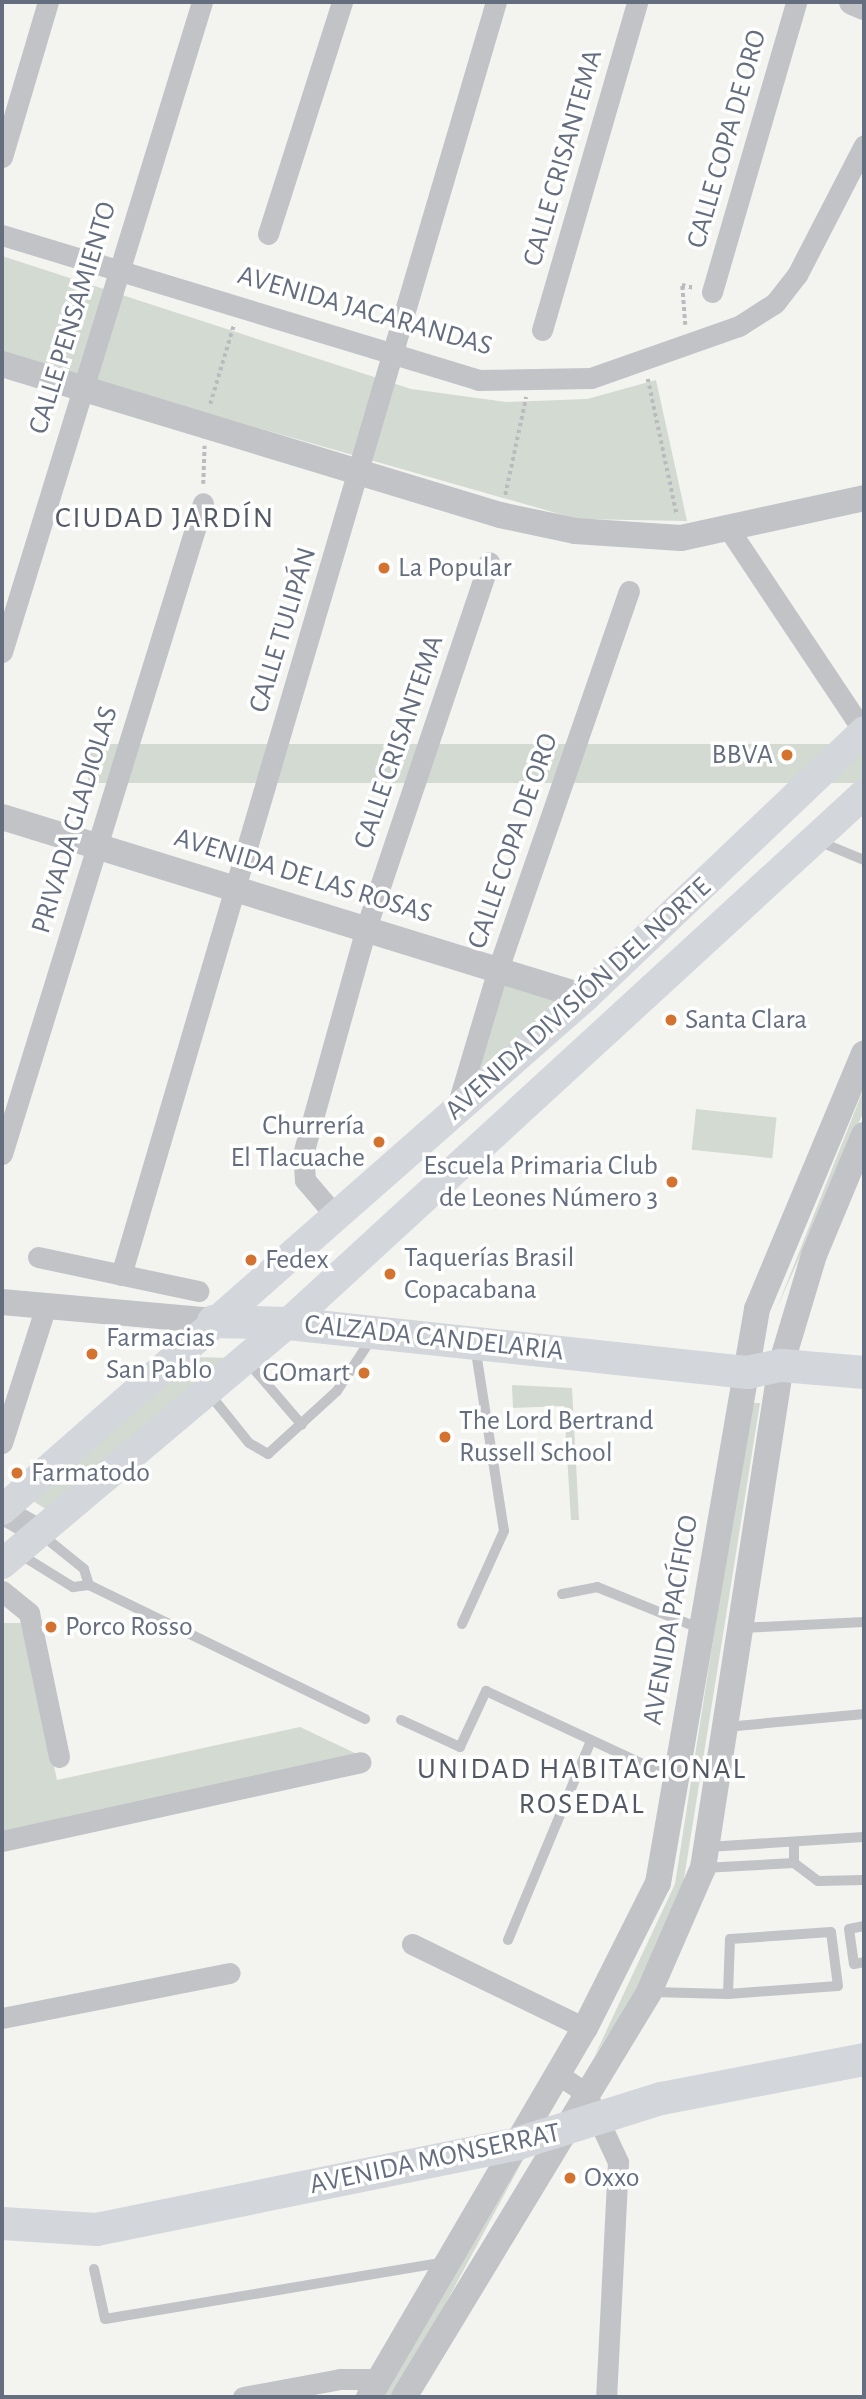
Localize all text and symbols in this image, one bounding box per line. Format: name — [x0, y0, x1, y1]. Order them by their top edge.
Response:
street label: CALLE COPA DE ORO — [680, 26, 774, 252]
street label: CALLE CRISANTEMA — [516, 46, 610, 270]
street label: CALLE PENSAMIENTO — [22, 198, 124, 438]
street label: AVENIDA JACARANDAS — [234, 259, 496, 363]
district label: CIUDAD JARDÍN — [57, 500, 273, 536]
street label: CALLE TULIPÁN — [242, 543, 324, 717]
place label: La Popular — [398, 551, 511, 585]
marker: La Popular — [376, 560, 392, 576]
street label: CALLE CRISANTEMA — [347, 631, 451, 853]
street label: PRIVADA GLADIOLAS — [24, 702, 126, 938]
street label: CALLE COPA DE ORO — [460, 729, 566, 953]
place label: BBVA — [712, 738, 773, 772]
marker: BBVA — [779, 747, 795, 763]
street label: AVENIDA DE LAS ROSAS — [170, 821, 436, 931]
street label: AVENIDA DIVISIÓN DEL NORTE — [438, 871, 718, 1127]
place label: Santa Clara — [685, 1003, 807, 1037]
marker: Santa Clara — [663, 1012, 679, 1028]
place label: Churrería El Tlacuache — [231, 1109, 365, 1175]
marker: Churrería El Tlacuache — [371, 1134, 387, 1150]
place label: Escuela Primaria Club de Leones Número 3 — [423, 1149, 658, 1215]
marker: Escuela Primaria Club de Leones Número 3 — [664, 1174, 680, 1190]
place label: Taquerías Brasil Copacabana — [404, 1241, 574, 1307]
place label: Fedex — [265, 1243, 329, 1277]
marker: Fedex — [243, 1252, 259, 1268]
marker: Taquerías Brasil Copacabana — [382, 1266, 398, 1282]
street label: CALZADA CANDELARIA — [303, 1308, 565, 1368]
place label: Farmacias San Pablo — [106, 1321, 215, 1387]
marker: Farmacias San Pablo — [84, 1346, 100, 1362]
place label: GOmart — [262, 1356, 350, 1390]
marker: GOmart — [356, 1365, 372, 1381]
place label: The Lord Bertrand Russell School — [459, 1404, 653, 1470]
marker: The Lord Bertrand Russell School — [437, 1429, 453, 1445]
place label: Farmatodo — [31, 1456, 150, 1490]
marker: Farmatodo — [9, 1465, 25, 1481]
street label: AVENIDA PACÍFICO — [636, 1512, 706, 1728]
place label: Porco Rosso — [65, 1610, 193, 1644]
marker: Porco Rosso — [43, 1619, 59, 1635]
district label: UNIDAD HABITACIONAL ROSEDAL — [419, 1751, 745, 1822]
street label: AVENIDA MONSERRAT — [307, 2116, 563, 2202]
place label: Oxxo — [584, 2161, 639, 2195]
marker: Oxxo — [562, 2170, 578, 2186]

